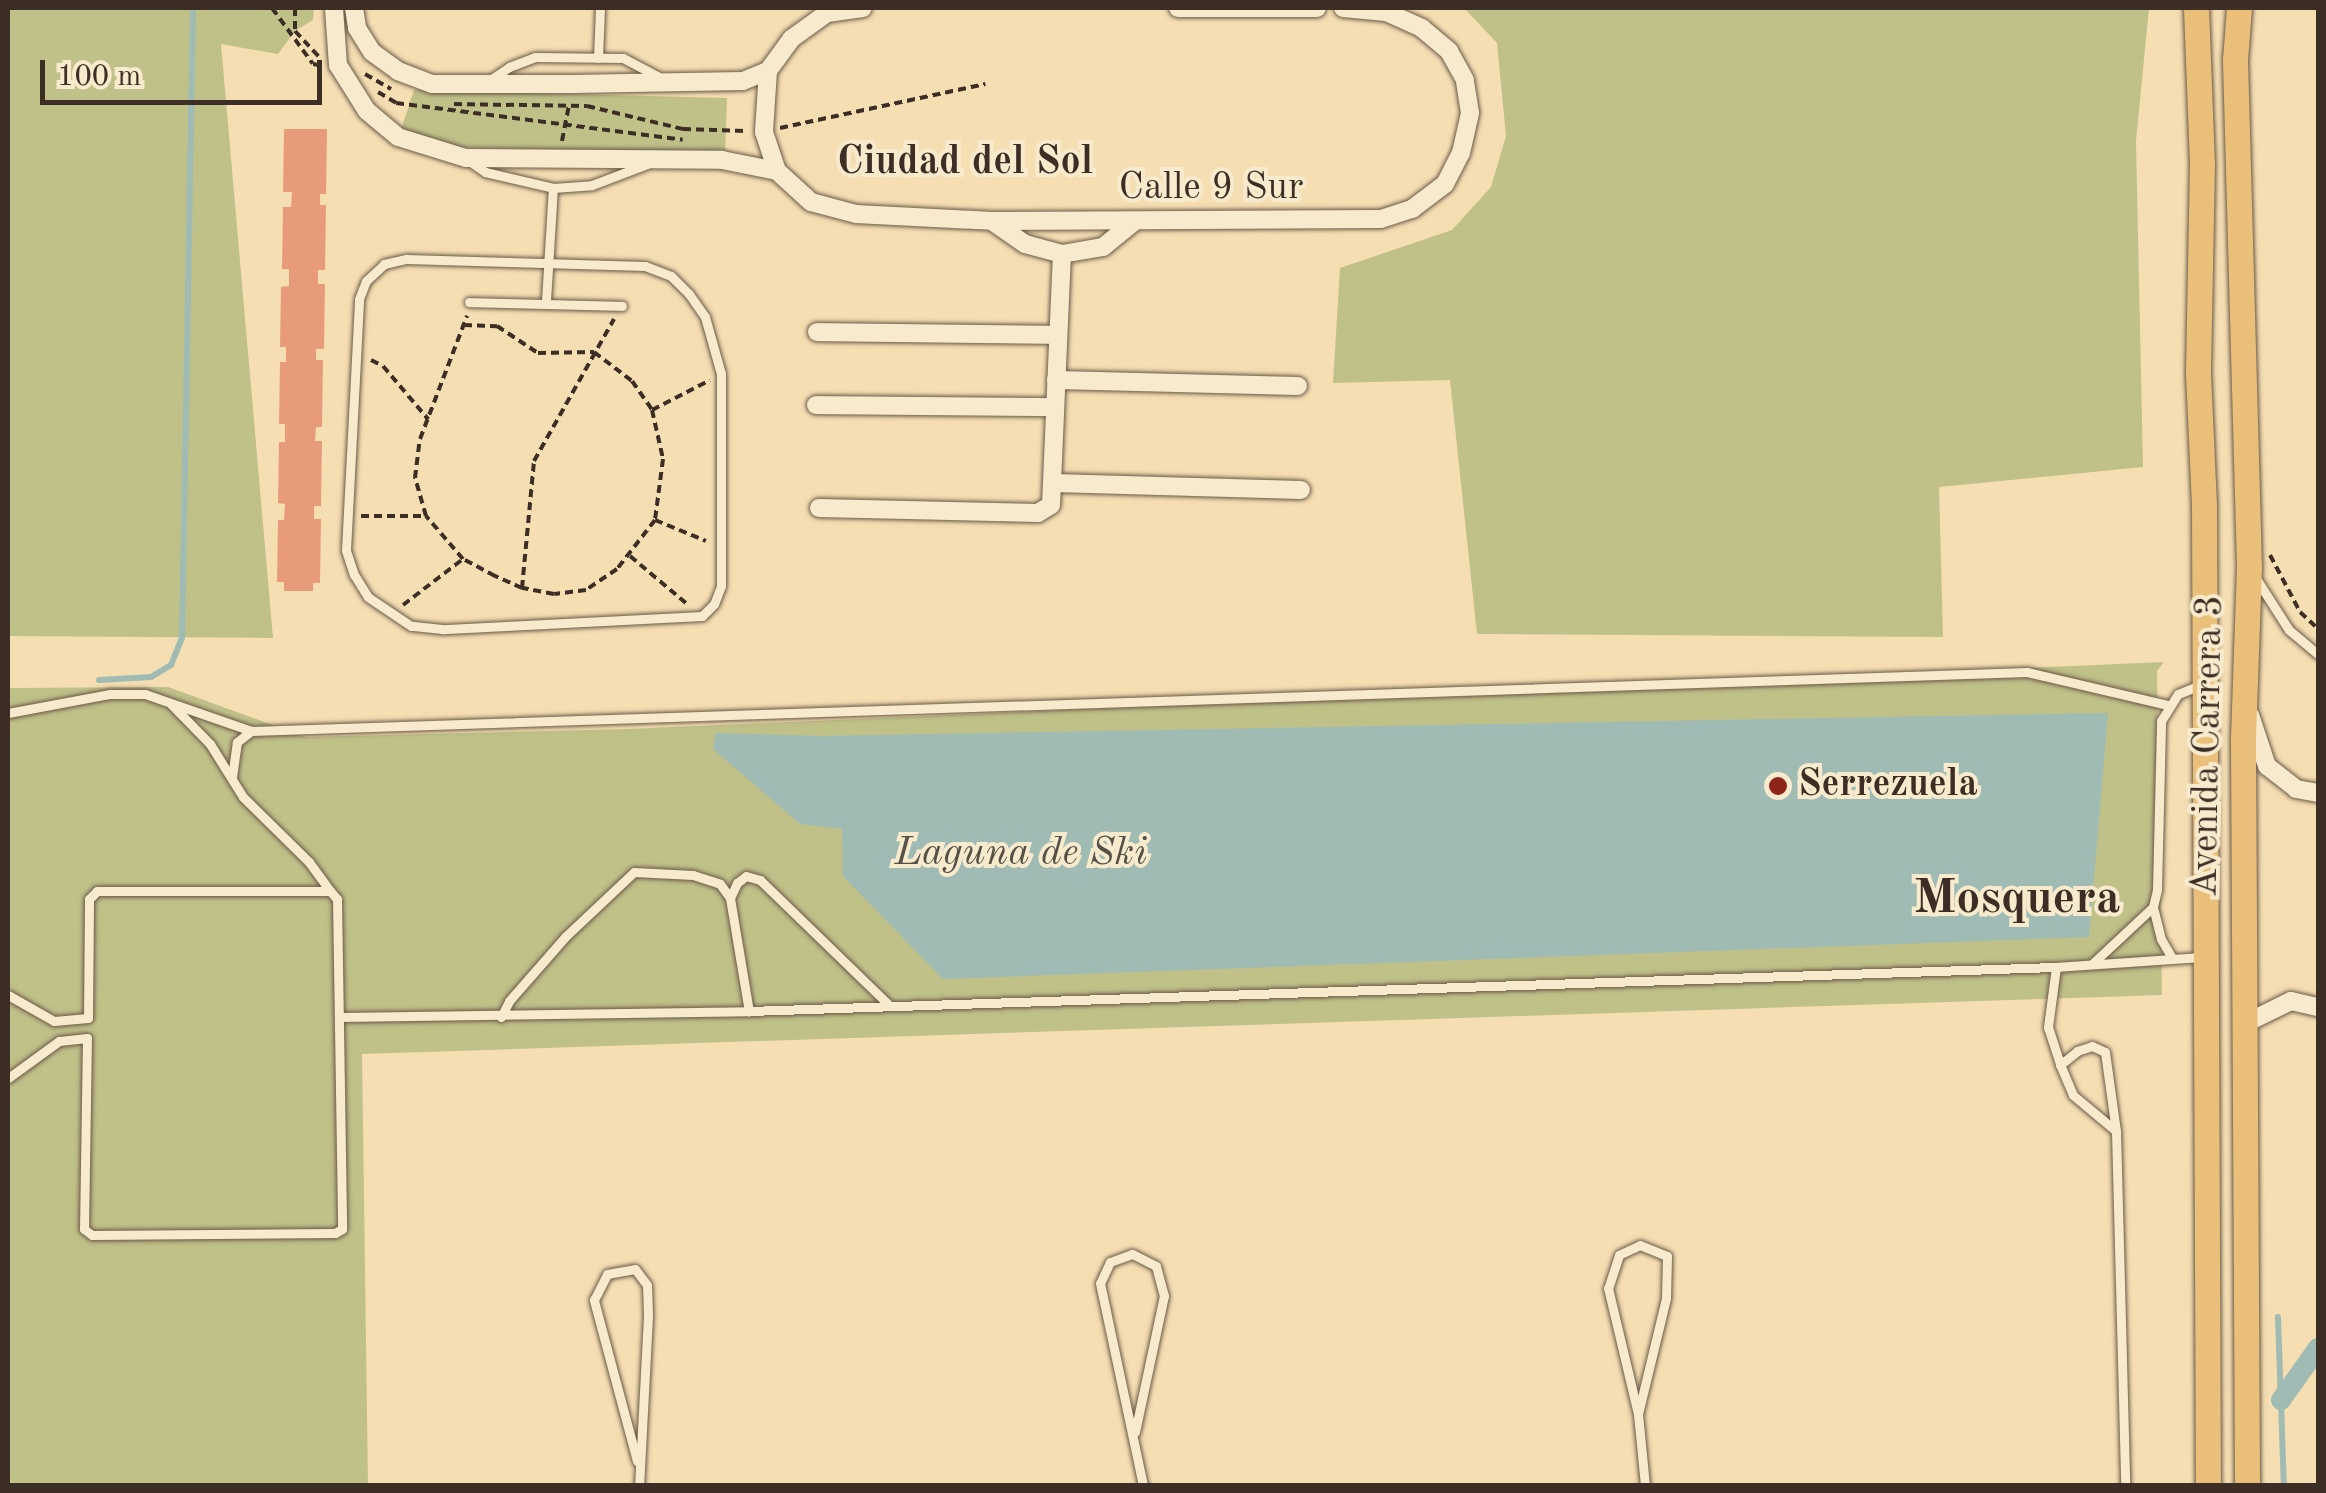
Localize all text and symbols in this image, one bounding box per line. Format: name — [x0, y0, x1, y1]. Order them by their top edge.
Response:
scale bar — [45, 40, 328, 102]
text: 100 m — [57, 62, 141, 92]
district label: Ciudad del Sol — [837, 139, 1093, 187]
street label: Calle 9 Sur — [1119, 166, 1303, 212]
street label: Avenida Carrera 3 — [2184, 594, 2234, 898]
place label: Serrezuela — [1798, 763, 1978, 809]
marker: Serrezuela — [1767, 775, 1789, 797]
water label: Laguna de Ski — [895, 830, 1147, 878]
district label: Mosquera — [1914, 871, 2120, 929]

